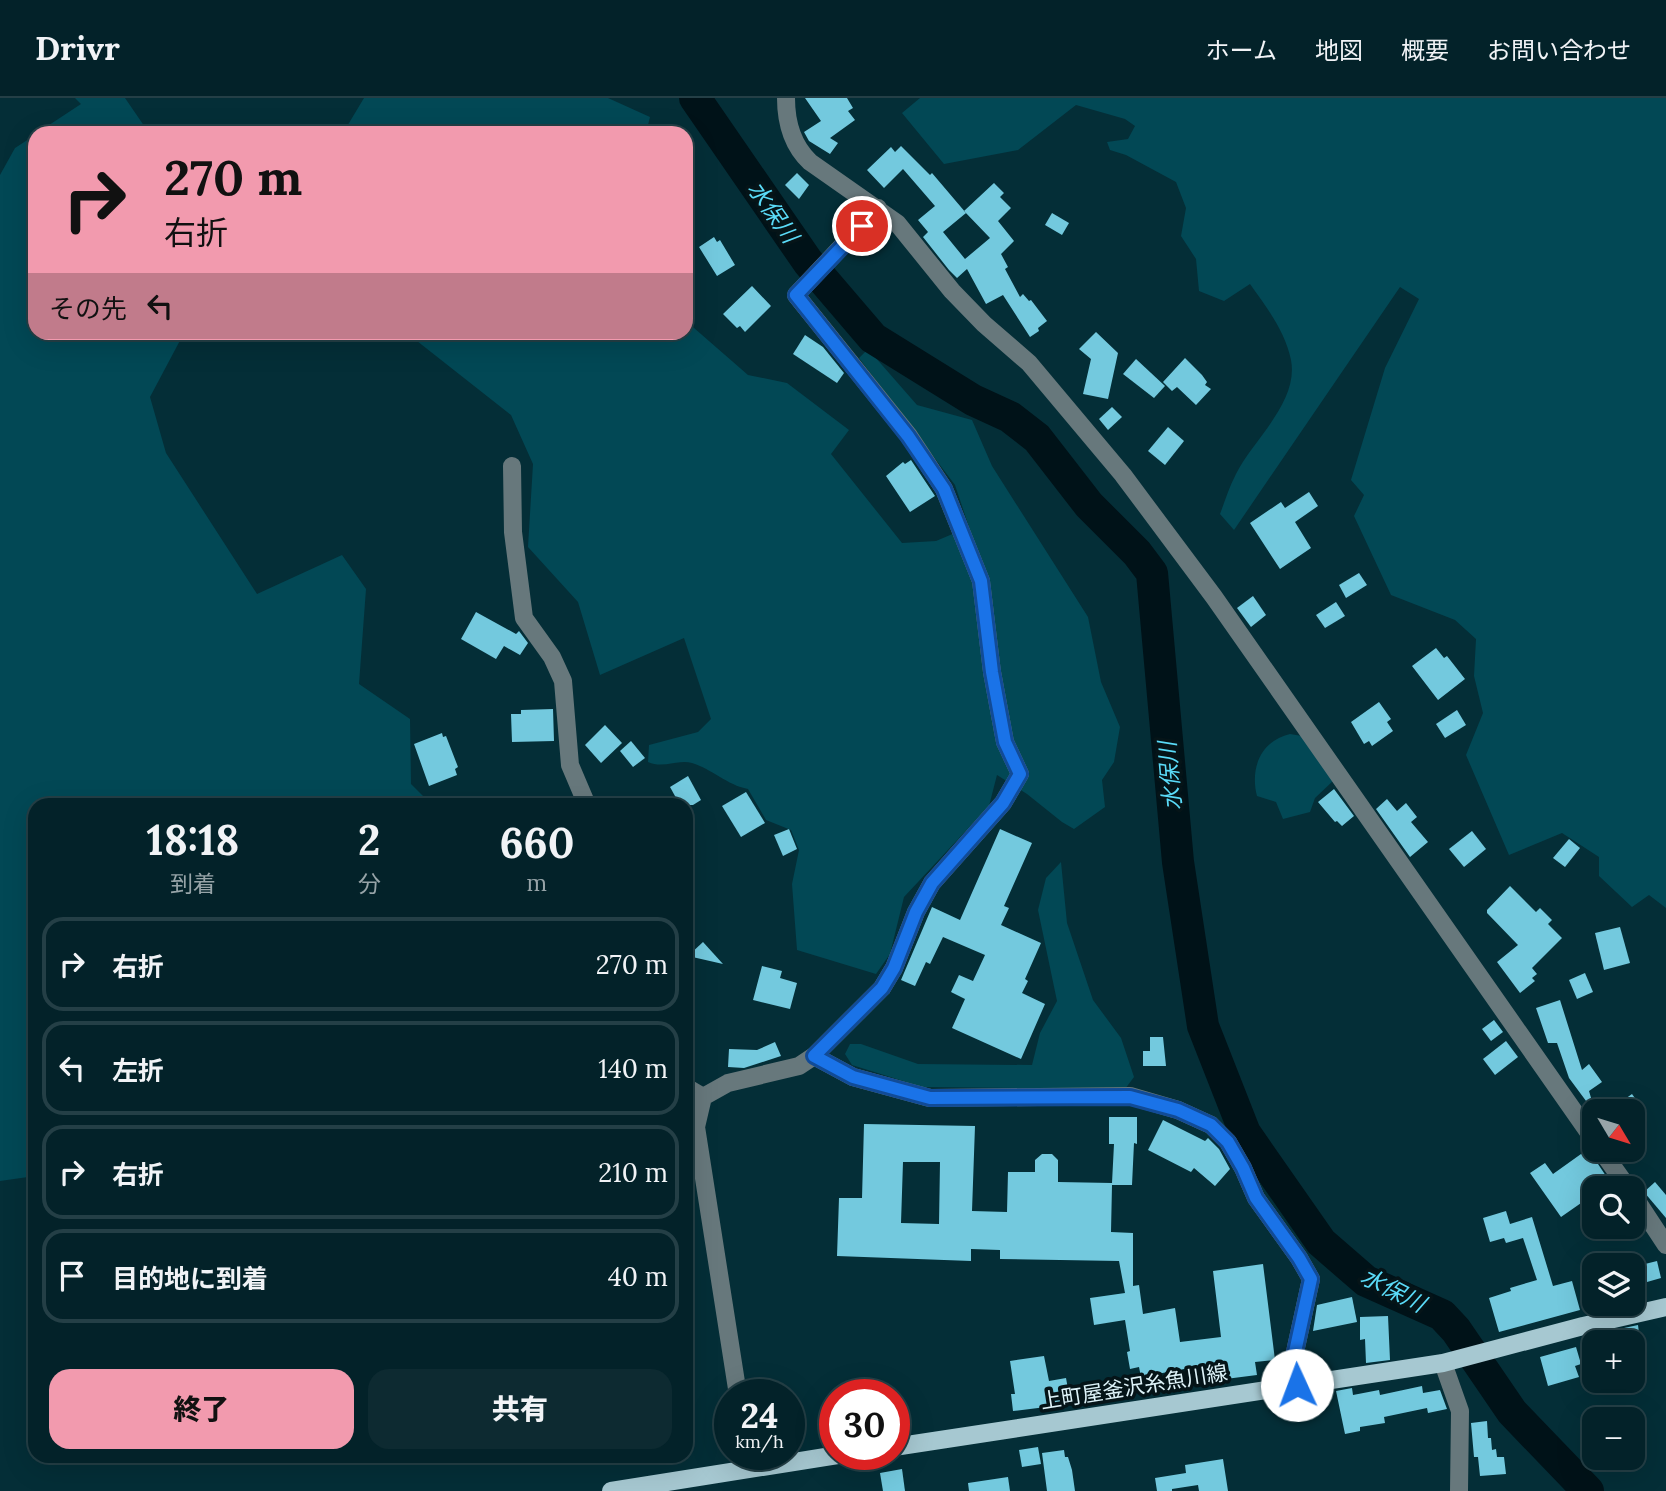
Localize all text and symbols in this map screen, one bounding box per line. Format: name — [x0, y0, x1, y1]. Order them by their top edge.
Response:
text: Drivr — [35, 27, 120, 69]
text: ホーム — [1206, 35, 1277, 66]
text: 地図 — [1315, 35, 1363, 66]
text: 概要 — [1401, 35, 1449, 66]
text: お問い合わせ — [1487, 35, 1631, 66]
text: 270 m — [164, 146, 302, 208]
icon: right — [49, 154, 140, 245]
water label: 水保川 — [742, 175, 807, 251]
pin — [832, 196, 892, 256]
icon: arrive — [843, 207, 881, 245]
text: 右折 — [164, 212, 228, 253]
icon: left — [141, 287, 179, 325]
text: その先 — [49, 292, 127, 325]
water label: 水保川 — [1152, 737, 1187, 812]
text: 18:18 — [147, 813, 239, 867]
text: 2 — [358, 813, 381, 867]
text: 660 — [499, 816, 574, 870]
text: m — [527, 868, 547, 897]
text: 到着 — [170, 869, 216, 898]
text: 分 — [358, 869, 381, 898]
icon: right — [53, 945, 91, 983]
text: 270 m — [596, 948, 668, 981]
text: 右折 — [112, 950, 164, 983]
icon: left — [53, 1049, 91, 1087]
text: 140 m — [598, 1052, 668, 1085]
text: 左折 — [112, 1054, 164, 1087]
north arrow — [1582, 1099, 1645, 1162]
map controls — [1582, 1099, 1645, 1470]
icon: right — [53, 1153, 91, 1191]
text: 210 m — [598, 1156, 668, 1189]
text: 右折 — [112, 1158, 164, 1191]
button: search — [1582, 1176, 1645, 1239]
button: layers — [1582, 1253, 1645, 1316]
icon: arrive — [53, 1257, 91, 1295]
text: 40 m — [608, 1260, 668, 1293]
water label: 水保川 — [1356, 1261, 1433, 1319]
text: 目的地に到着 — [112, 1262, 268, 1295]
button: + — [1582, 1330, 1645, 1393]
position arrow — [1260, 1348, 1334, 1422]
street label: 上町屋釜沢糸魚川線 — [1038, 1358, 1229, 1415]
button: 終了 — [49, 1369, 354, 1449]
button: 共有 — [368, 1369, 672, 1449]
speed limit sign: 30 — [819, 1379, 910, 1470]
text: 24 — [741, 1393, 778, 1438]
button: − — [1582, 1407, 1645, 1470]
text: km/h — [735, 1430, 784, 1453]

